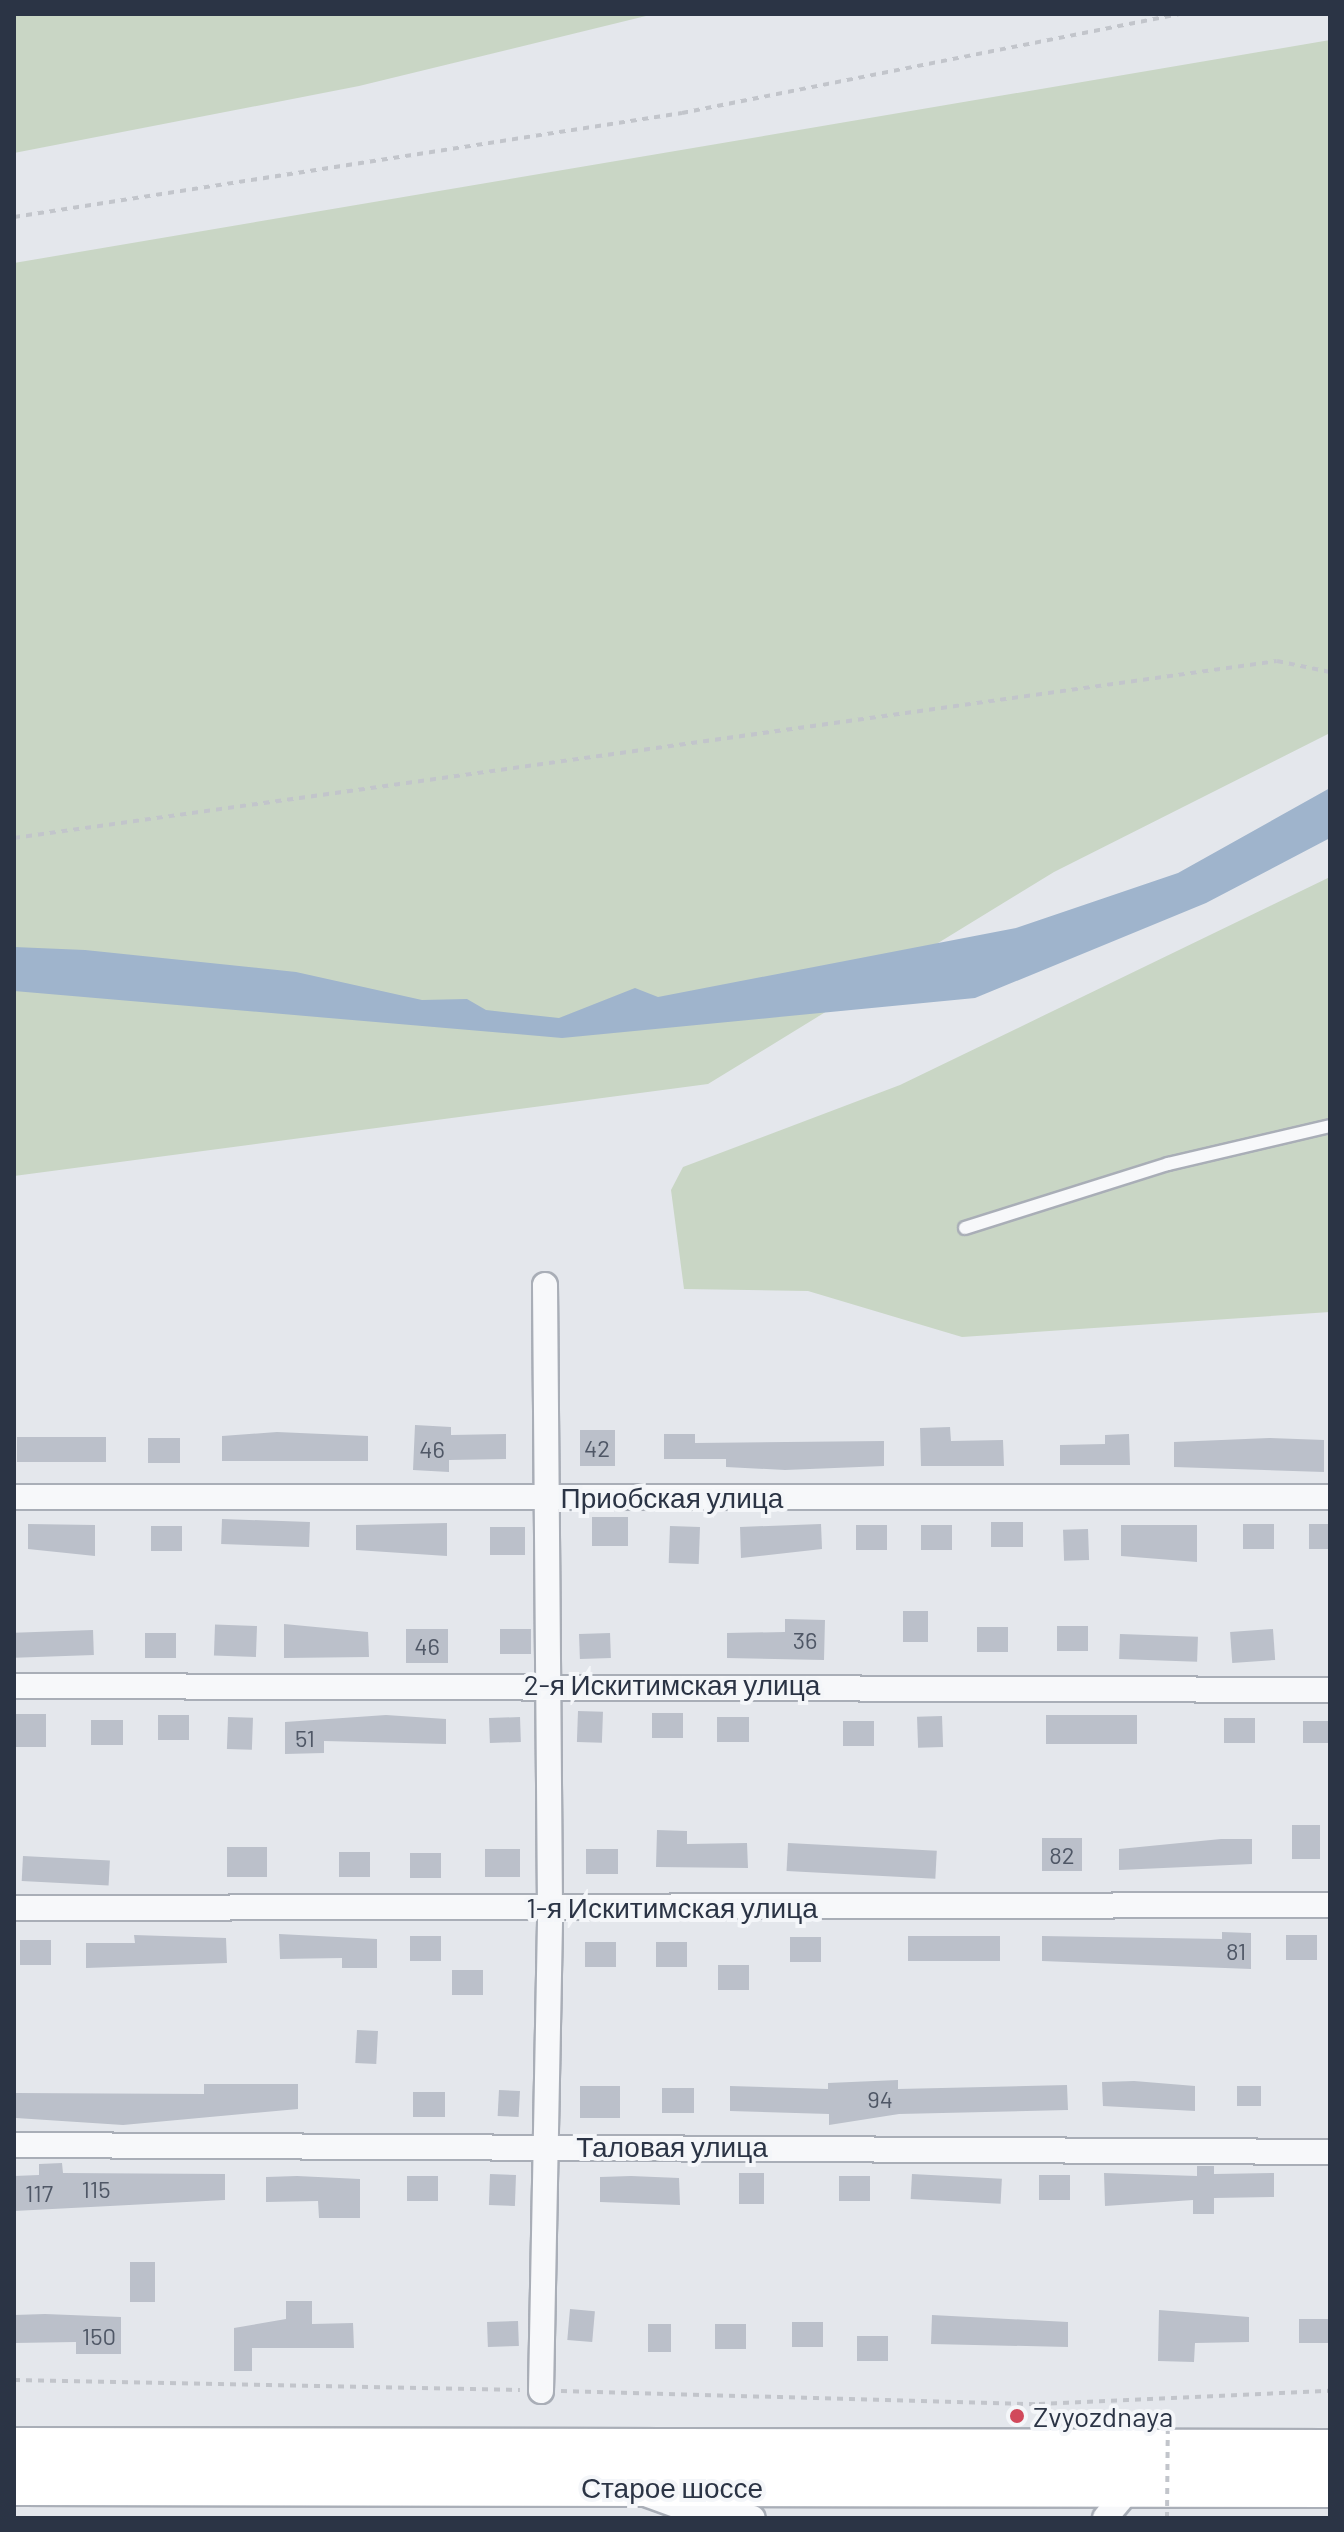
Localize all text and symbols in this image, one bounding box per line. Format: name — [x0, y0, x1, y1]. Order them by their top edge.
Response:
house number: 42 — [584, 1434, 610, 1462]
house number: 46 — [419, 1435, 445, 1463]
street label: Приобская улица — [561, 1480, 783, 1514]
house number: 36 — [793, 1626, 817, 1654]
house number: 46 — [414, 1632, 440, 1660]
street label: 2-я Искитимская улица — [524, 1667, 820, 1701]
house number: 51 — [295, 1724, 315, 1752]
house number: 82 — [1049, 1841, 1075, 1869]
street label: 1-я Искитимская улица — [526, 1890, 818, 1924]
house number: 81 — [1226, 1937, 1246, 1965]
house number: 94 — [867, 2085, 893, 2113]
street label: Таловая улица — [576, 2129, 768, 2163]
house number: 115 — [81, 2175, 111, 2203]
house number: 117 — [25, 2179, 53, 2207]
house number: 150 — [82, 2322, 116, 2350]
place label: Zvyozdnaya — [1033, 2399, 1173, 2433]
marker: Zvyozdnaya — [1008, 2407, 1026, 2425]
street label: Старое шоссе — [581, 2470, 763, 2504]

